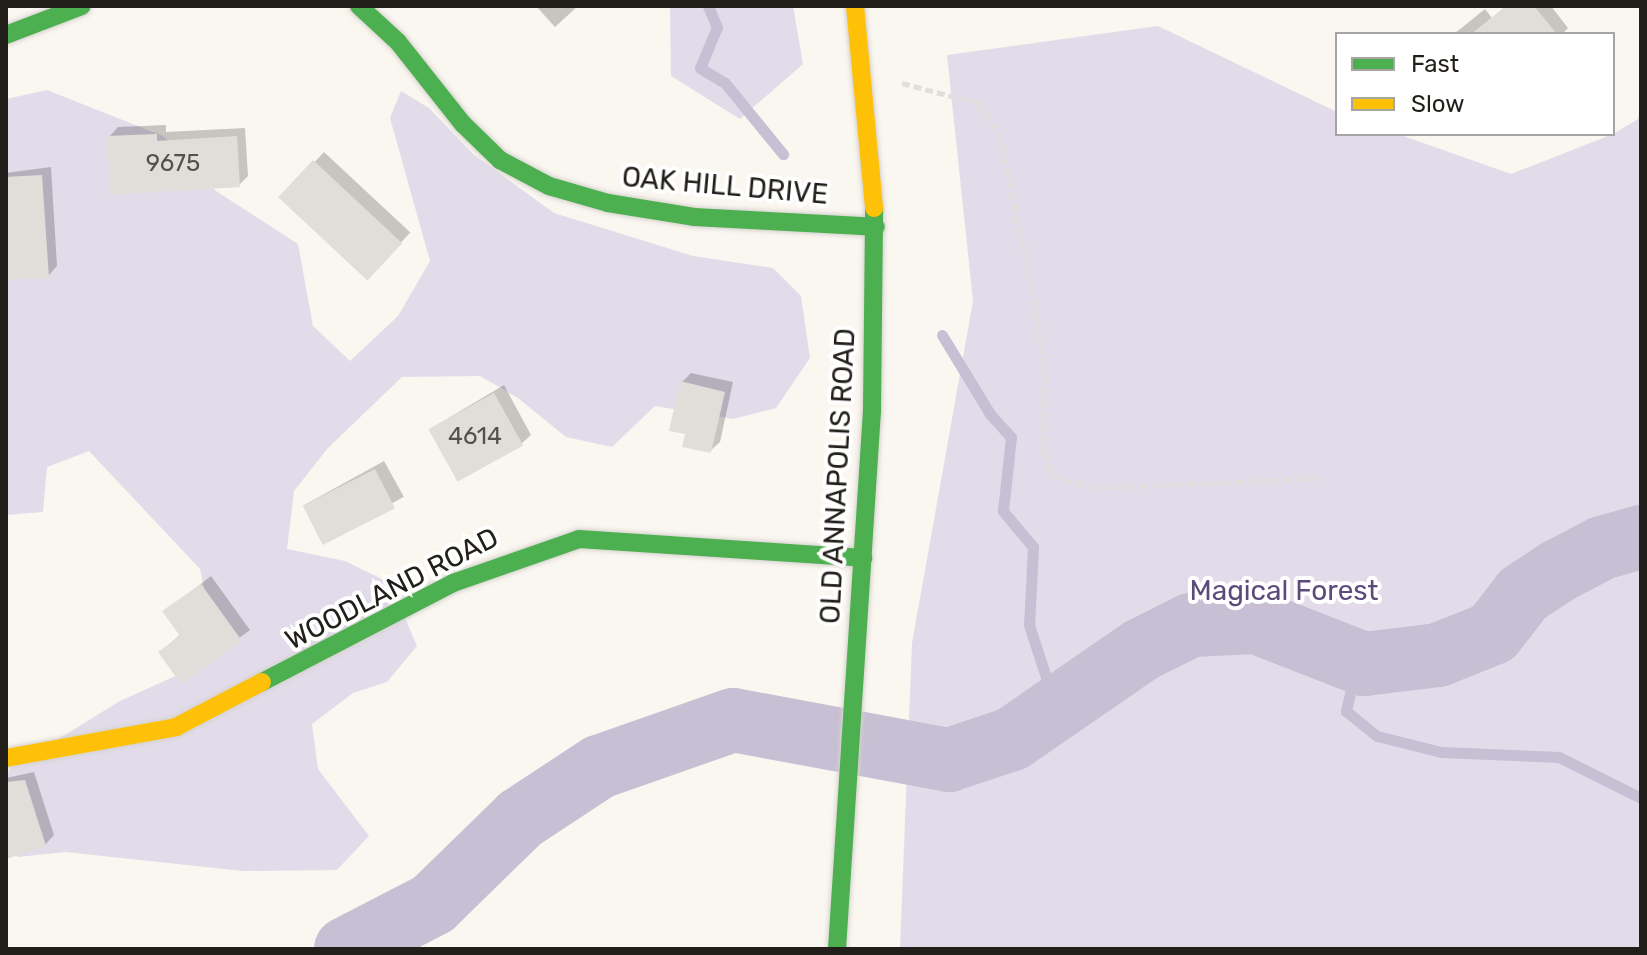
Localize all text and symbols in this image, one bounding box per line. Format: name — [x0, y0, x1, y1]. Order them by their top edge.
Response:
legend — [1335, 32, 1615, 136]
text: Fast — [1411, 50, 1459, 78]
text: Slow — [1411, 90, 1464, 118]
house number: 9675 — [146, 150, 200, 178]
street label: OAK HILL DRIVE — [620, 160, 830, 212]
street label: OLD ANNAPOLIS ROAD — [813, 327, 863, 625]
house number: 4614 — [448, 423, 502, 451]
street label: WOODLAND ROAD — [280, 521, 504, 657]
park label: Magical Forest — [1189, 574, 1379, 608]

